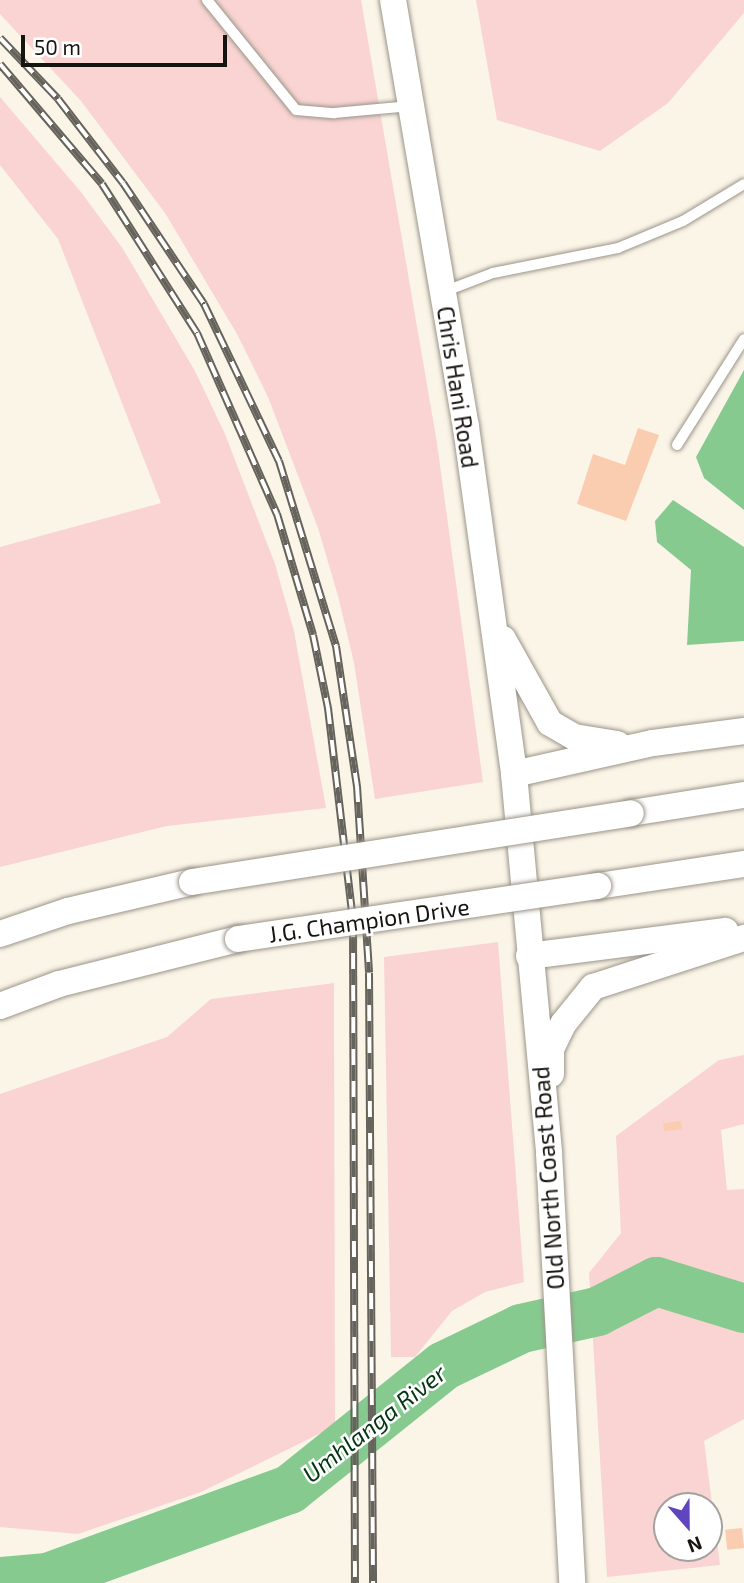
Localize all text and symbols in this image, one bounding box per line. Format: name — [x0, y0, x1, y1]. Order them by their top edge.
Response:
scale bar — [24, 21, 231, 65]
text: 50 m — [34, 34, 81, 59]
street label: Chris Hani Road — [432, 304, 484, 470]
street label: J.G. Champion Drive — [267, 892, 471, 948]
street label: Old North Coast Road — [526, 1066, 570, 1290]
water label: Umhlanga River — [296, 1358, 452, 1488]
north arrow — [653, 1492, 723, 1562]
text: N — [684, 1532, 706, 1558]

